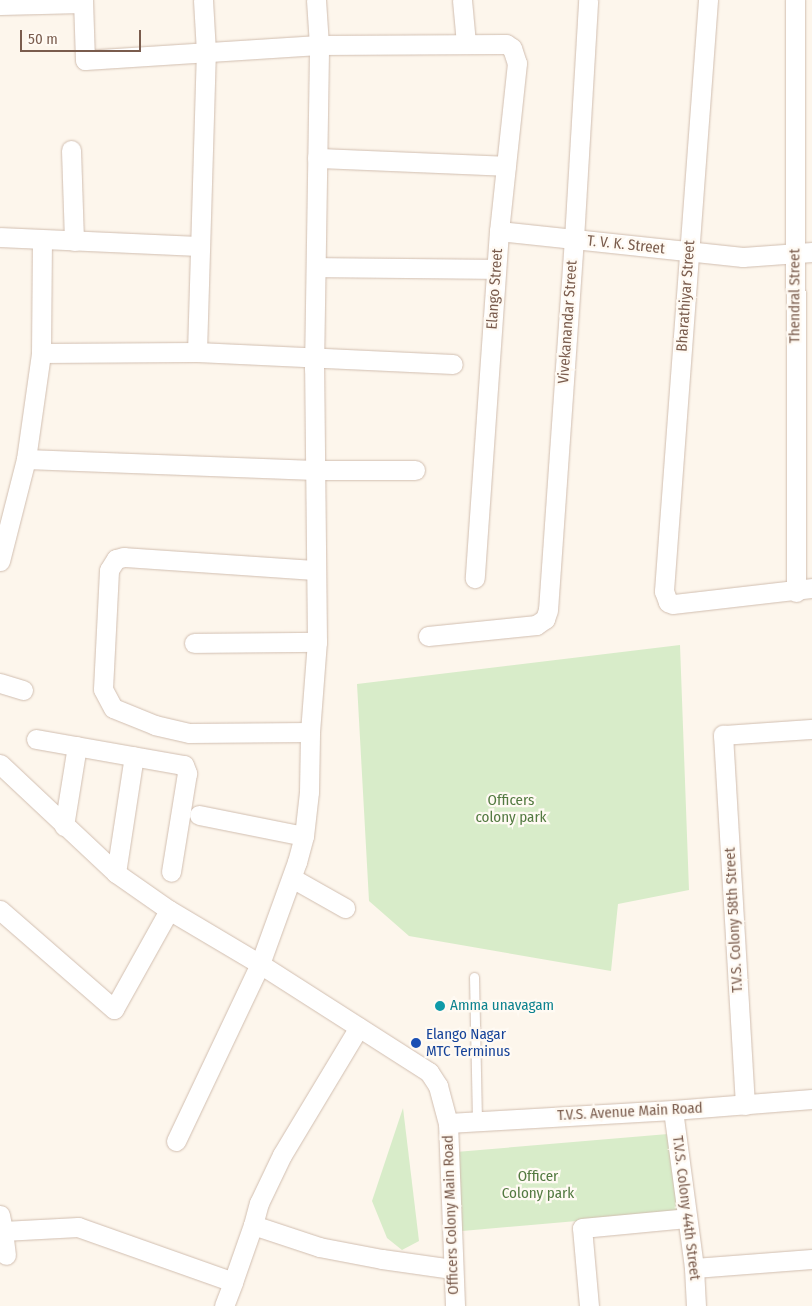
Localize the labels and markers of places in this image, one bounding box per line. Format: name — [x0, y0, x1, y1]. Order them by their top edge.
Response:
place label: Amma unavagam — [450, 997, 554, 1015]
marker: Amma unavagam — [434, 1000, 446, 1012]
place label: Elango Nagar MTC Terminus — [426, 1025, 510, 1060]
marker: Elango Nagar MTC Terminus — [410, 1037, 422, 1049]

